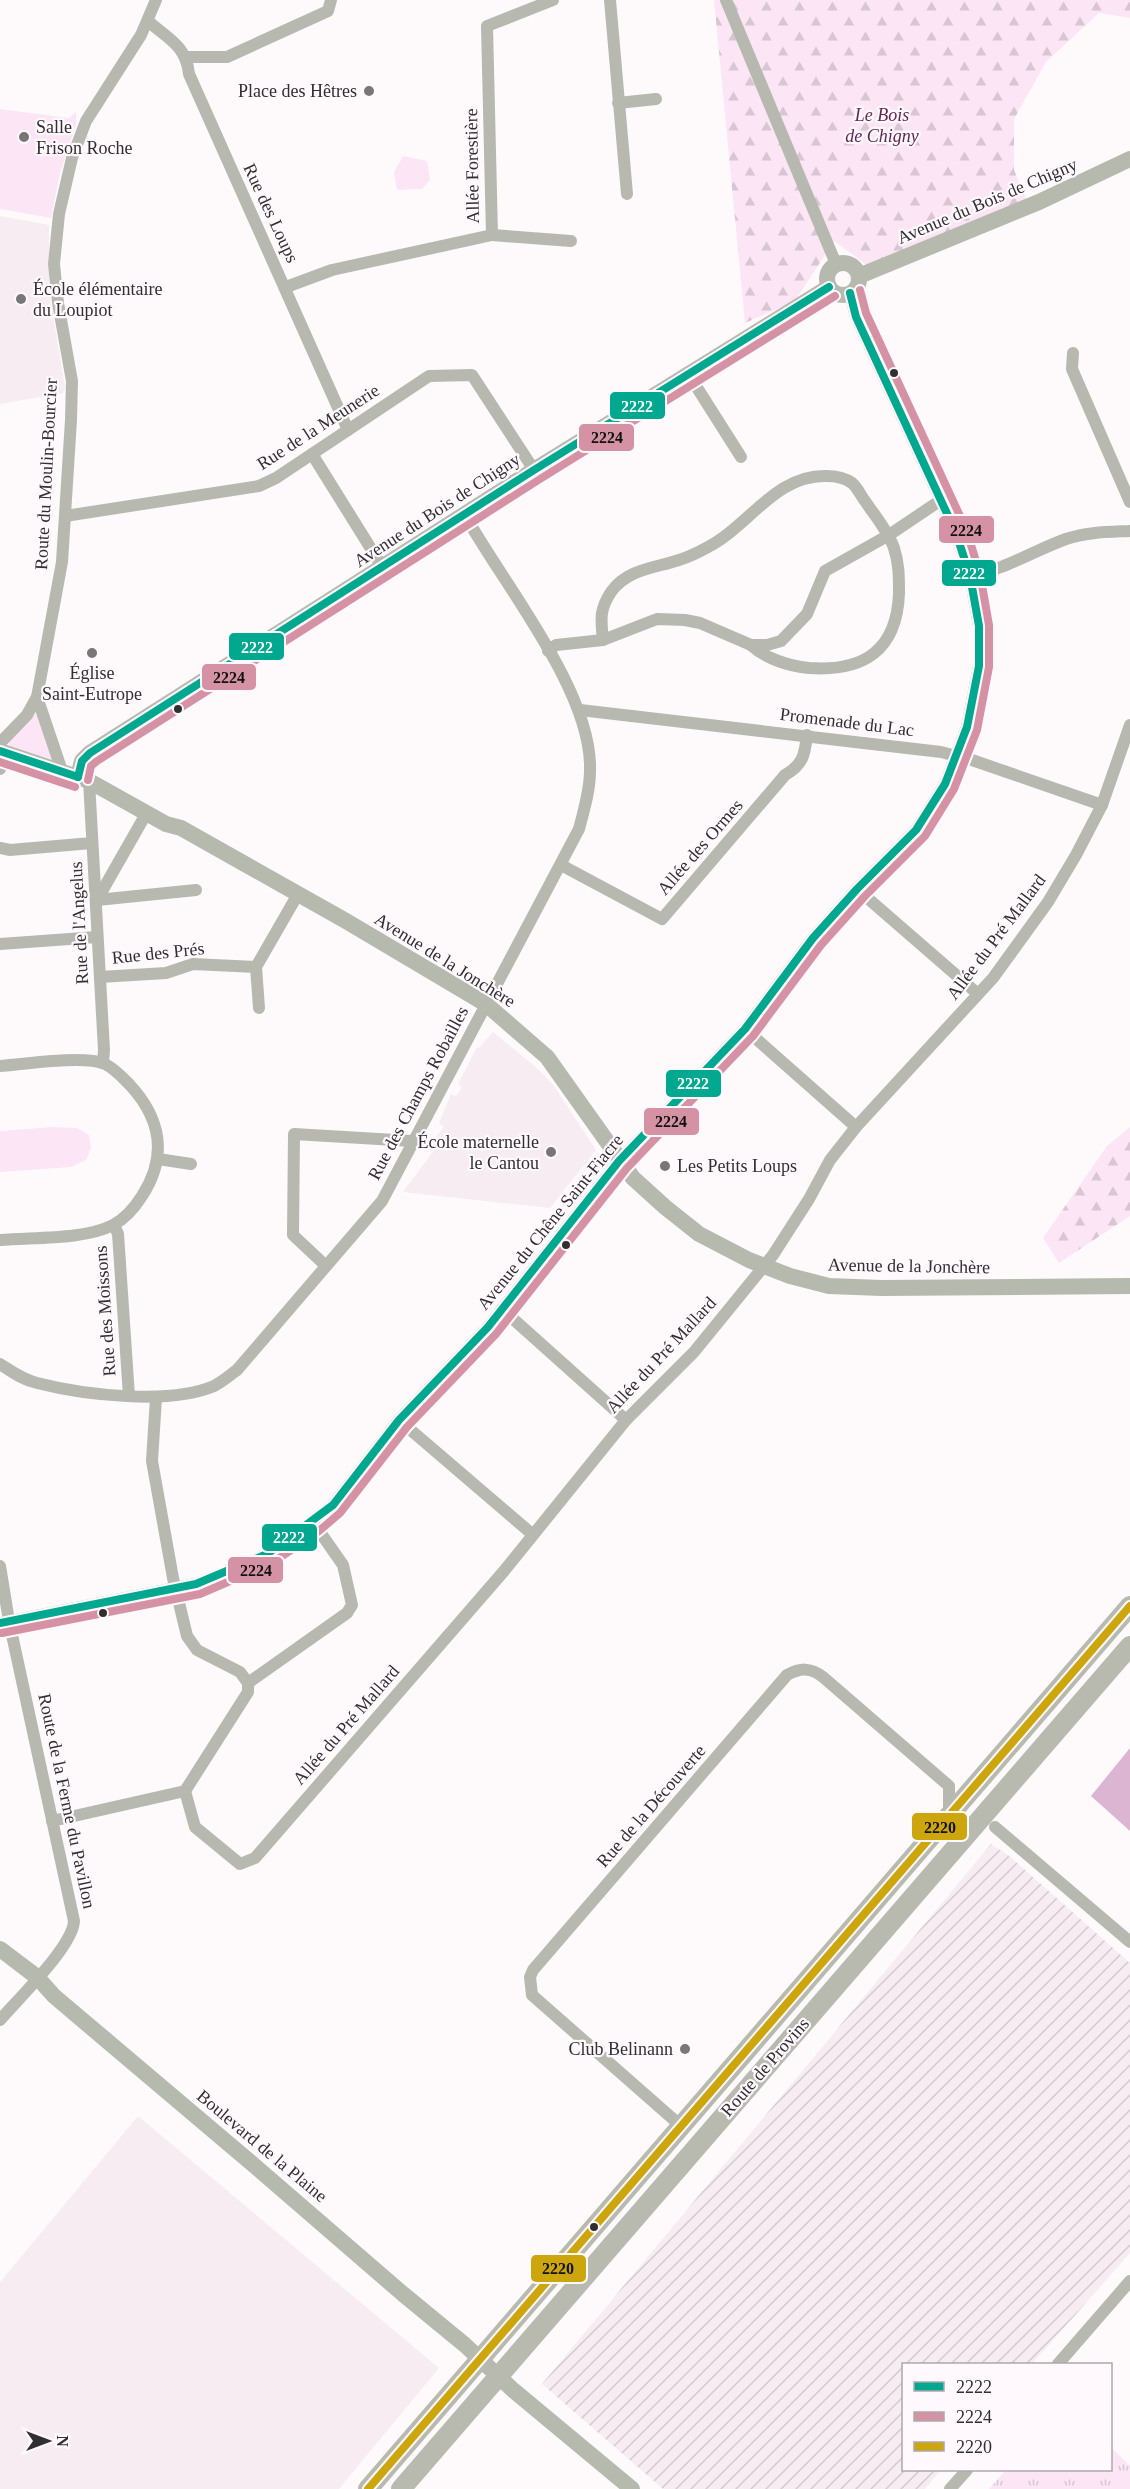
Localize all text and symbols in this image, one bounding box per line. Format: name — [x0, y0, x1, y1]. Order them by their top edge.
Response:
place label: Place des Hêtres — [238, 81, 357, 101]
marker: Place des Hêtres — [362, 84, 376, 98]
park label: Le Bois de Chigny — [845, 105, 919, 146]
street label: Allée Forestière — [461, 108, 483, 224]
place label: Salle Frison Roche — [36, 117, 133, 158]
marker: Salle Frison Roche — [17, 130, 31, 144]
street label: Avenue du Bois de Chigny — [894, 154, 1080, 248]
street label: Rue des Loups — [239, 160, 303, 266]
place label: École élémentaire du Loupiot — [33, 278, 162, 320]
marker: École élémentaire du Loupiot — [14, 292, 28, 306]
unlabelled marker — [888, 367, 900, 379]
street label: Route du Moulin-Bourcier — [31, 378, 61, 570]
street label: Rue de la Meunerie — [253, 380, 383, 474]
line badge: 2222 — [609, 391, 666, 420]
text: 2222 — [621, 398, 653, 415]
line badge: 2224 — [578, 423, 635, 452]
text: 2224 — [591, 429, 623, 446]
street label: Avenue du Bois de Chigny — [350, 449, 524, 571]
line badge: 2224 — [938, 515, 995, 544]
text: 2224 — [950, 522, 982, 539]
line badge: 2222 — [941, 559, 997, 587]
text: 2222 — [953, 565, 985, 582]
line badge: 2222 — [228, 632, 285, 661]
text: 2222 — [241, 639, 273, 656]
marker: Église Saint-Eutrope — [85, 646, 99, 660]
place label: Église Saint-Eutrope — [42, 662, 142, 704]
line badge: 2224 — [201, 663, 257, 691]
text: 2224 — [213, 669, 245, 686]
unlabelled marker — [172, 703, 184, 715]
street label: Promenade du Lac — [779, 704, 915, 740]
street label: Allée des Ormes — [653, 795, 747, 899]
street label: Rue de l'Angelus — [66, 861, 92, 985]
street label: Allée du Pré Mallard — [942, 871, 1050, 1003]
street label: Avenue de la Jonchère — [371, 909, 519, 1011]
street label: Rue des Prés — [111, 938, 205, 968]
street label: Rue des Champs Robailles — [364, 1003, 472, 1183]
line badge: 2222 — [665, 1069, 722, 1098]
text: 2222 — [677, 1075, 709, 1092]
line badge: 2224 — [643, 1107, 700, 1136]
text: 2224 — [655, 1113, 687, 1130]
street label: Avenue du Chêne Saint-Fiacre — [473, 1130, 627, 1314]
place label: École maternelle le Cantou — [418, 1131, 539, 1173]
marker: École maternelle le Cantou — [544, 1145, 558, 1159]
place label: Les Petits Loups — [677, 1156, 797, 1176]
marker: Les Petits Loups — [658, 1159, 672, 1173]
unlabelled marker — [560, 1239, 572, 1251]
street label: Rue des Moissons — [90, 1245, 120, 1377]
street label: Avenue de la Jonchère — [828, 1255, 990, 1277]
street label: Allée du Pré Mallard — [602, 1293, 720, 1417]
line badge: 2222 — [261, 1523, 318, 1552]
text: 2222 — [273, 1529, 305, 1546]
line badge: 2224 — [227, 1556, 284, 1584]
text: 2224 — [240, 1562, 272, 1579]
unlabelled marker — [97, 1607, 109, 1619]
street label: Allée du Pré Mallard — [289, 1661, 403, 1789]
street label: Route de la Ferme du Pavillon — [34, 1692, 100, 1910]
street label: Rue de la Découverte — [592, 1741, 710, 1871]
line badge: 2220 — [911, 1812, 968, 1841]
text: 2220 — [924, 1819, 956, 1836]
street label: Route de Provins — [717, 2014, 813, 2120]
place label: Club Belinann — [569, 2039, 673, 2059]
marker: Club Belinann — [678, 2042, 692, 2056]
street label: Boulevard de la Plaine — [193, 2086, 331, 2206]
unlabelled marker — [588, 2221, 600, 2233]
line badge: 2220 — [530, 2254, 587, 2283]
text: 2220 — [542, 2260, 574, 2277]
legend — [902, 2363, 1112, 2471]
text: 2222 — [956, 2377, 992, 2397]
text: 2224 — [956, 2407, 992, 2427]
north arrow — [18, 2411, 78, 2471]
text: N — [54, 2435, 71, 2447]
text: 2220 — [956, 2437, 992, 2457]

